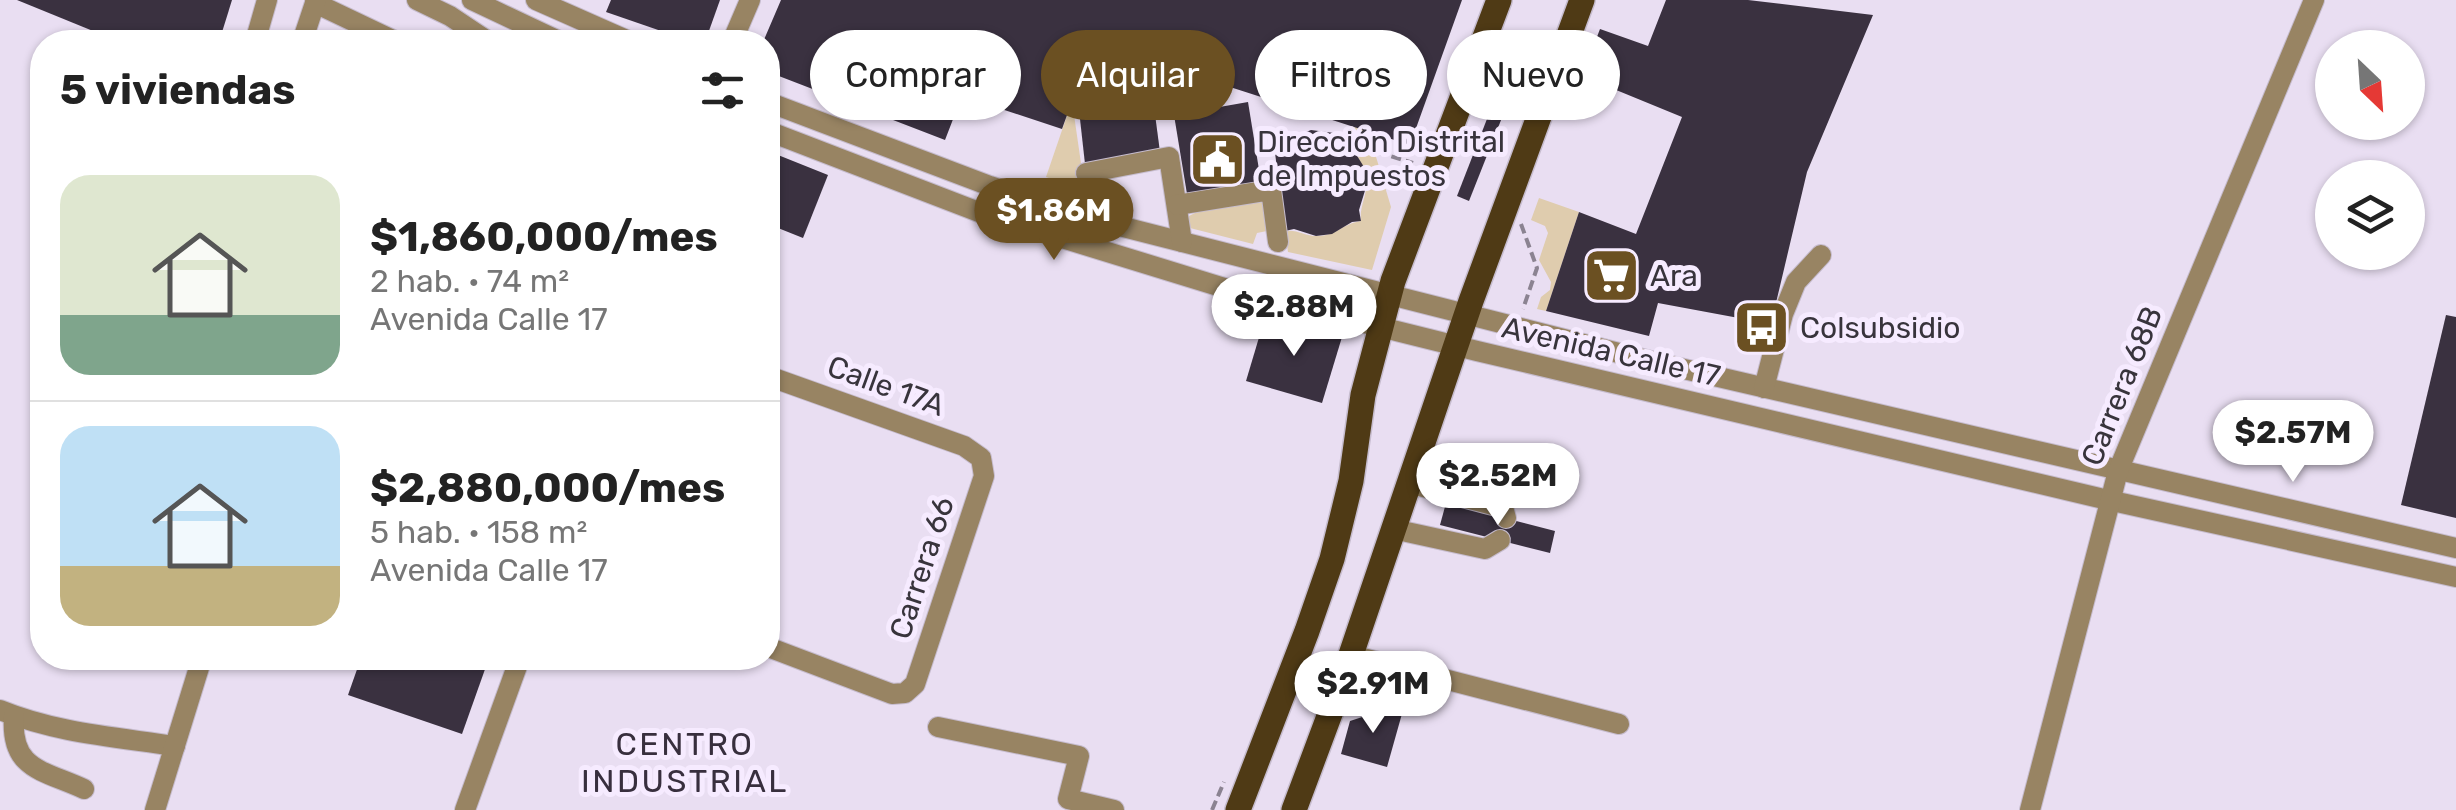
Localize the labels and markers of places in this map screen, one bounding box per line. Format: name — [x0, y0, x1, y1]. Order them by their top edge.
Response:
place label: Dirección Distrital de Impuestos — [1257, 124, 1505, 194]
public building icon: Dirección Distrital de Impuestos — [1188, 129, 1248, 189]
pin: $1.86M — [973, 178, 1135, 263]
supermarket icon: Ara — [1581, 246, 1641, 306]
place label: Ara — [1650, 258, 1698, 294]
pin: $2.88M — [1213, 274, 1375, 359]
bus stop icon: Colsubsidio — [1731, 298, 1791, 358]
place label: Colsubsidio — [1800, 310, 1961, 346]
pin: $2.57M — [2212, 400, 2374, 485]
pin: $2.52M — [1417, 443, 1579, 528]
pin: $2.91M — [1292, 651, 1454, 736]

